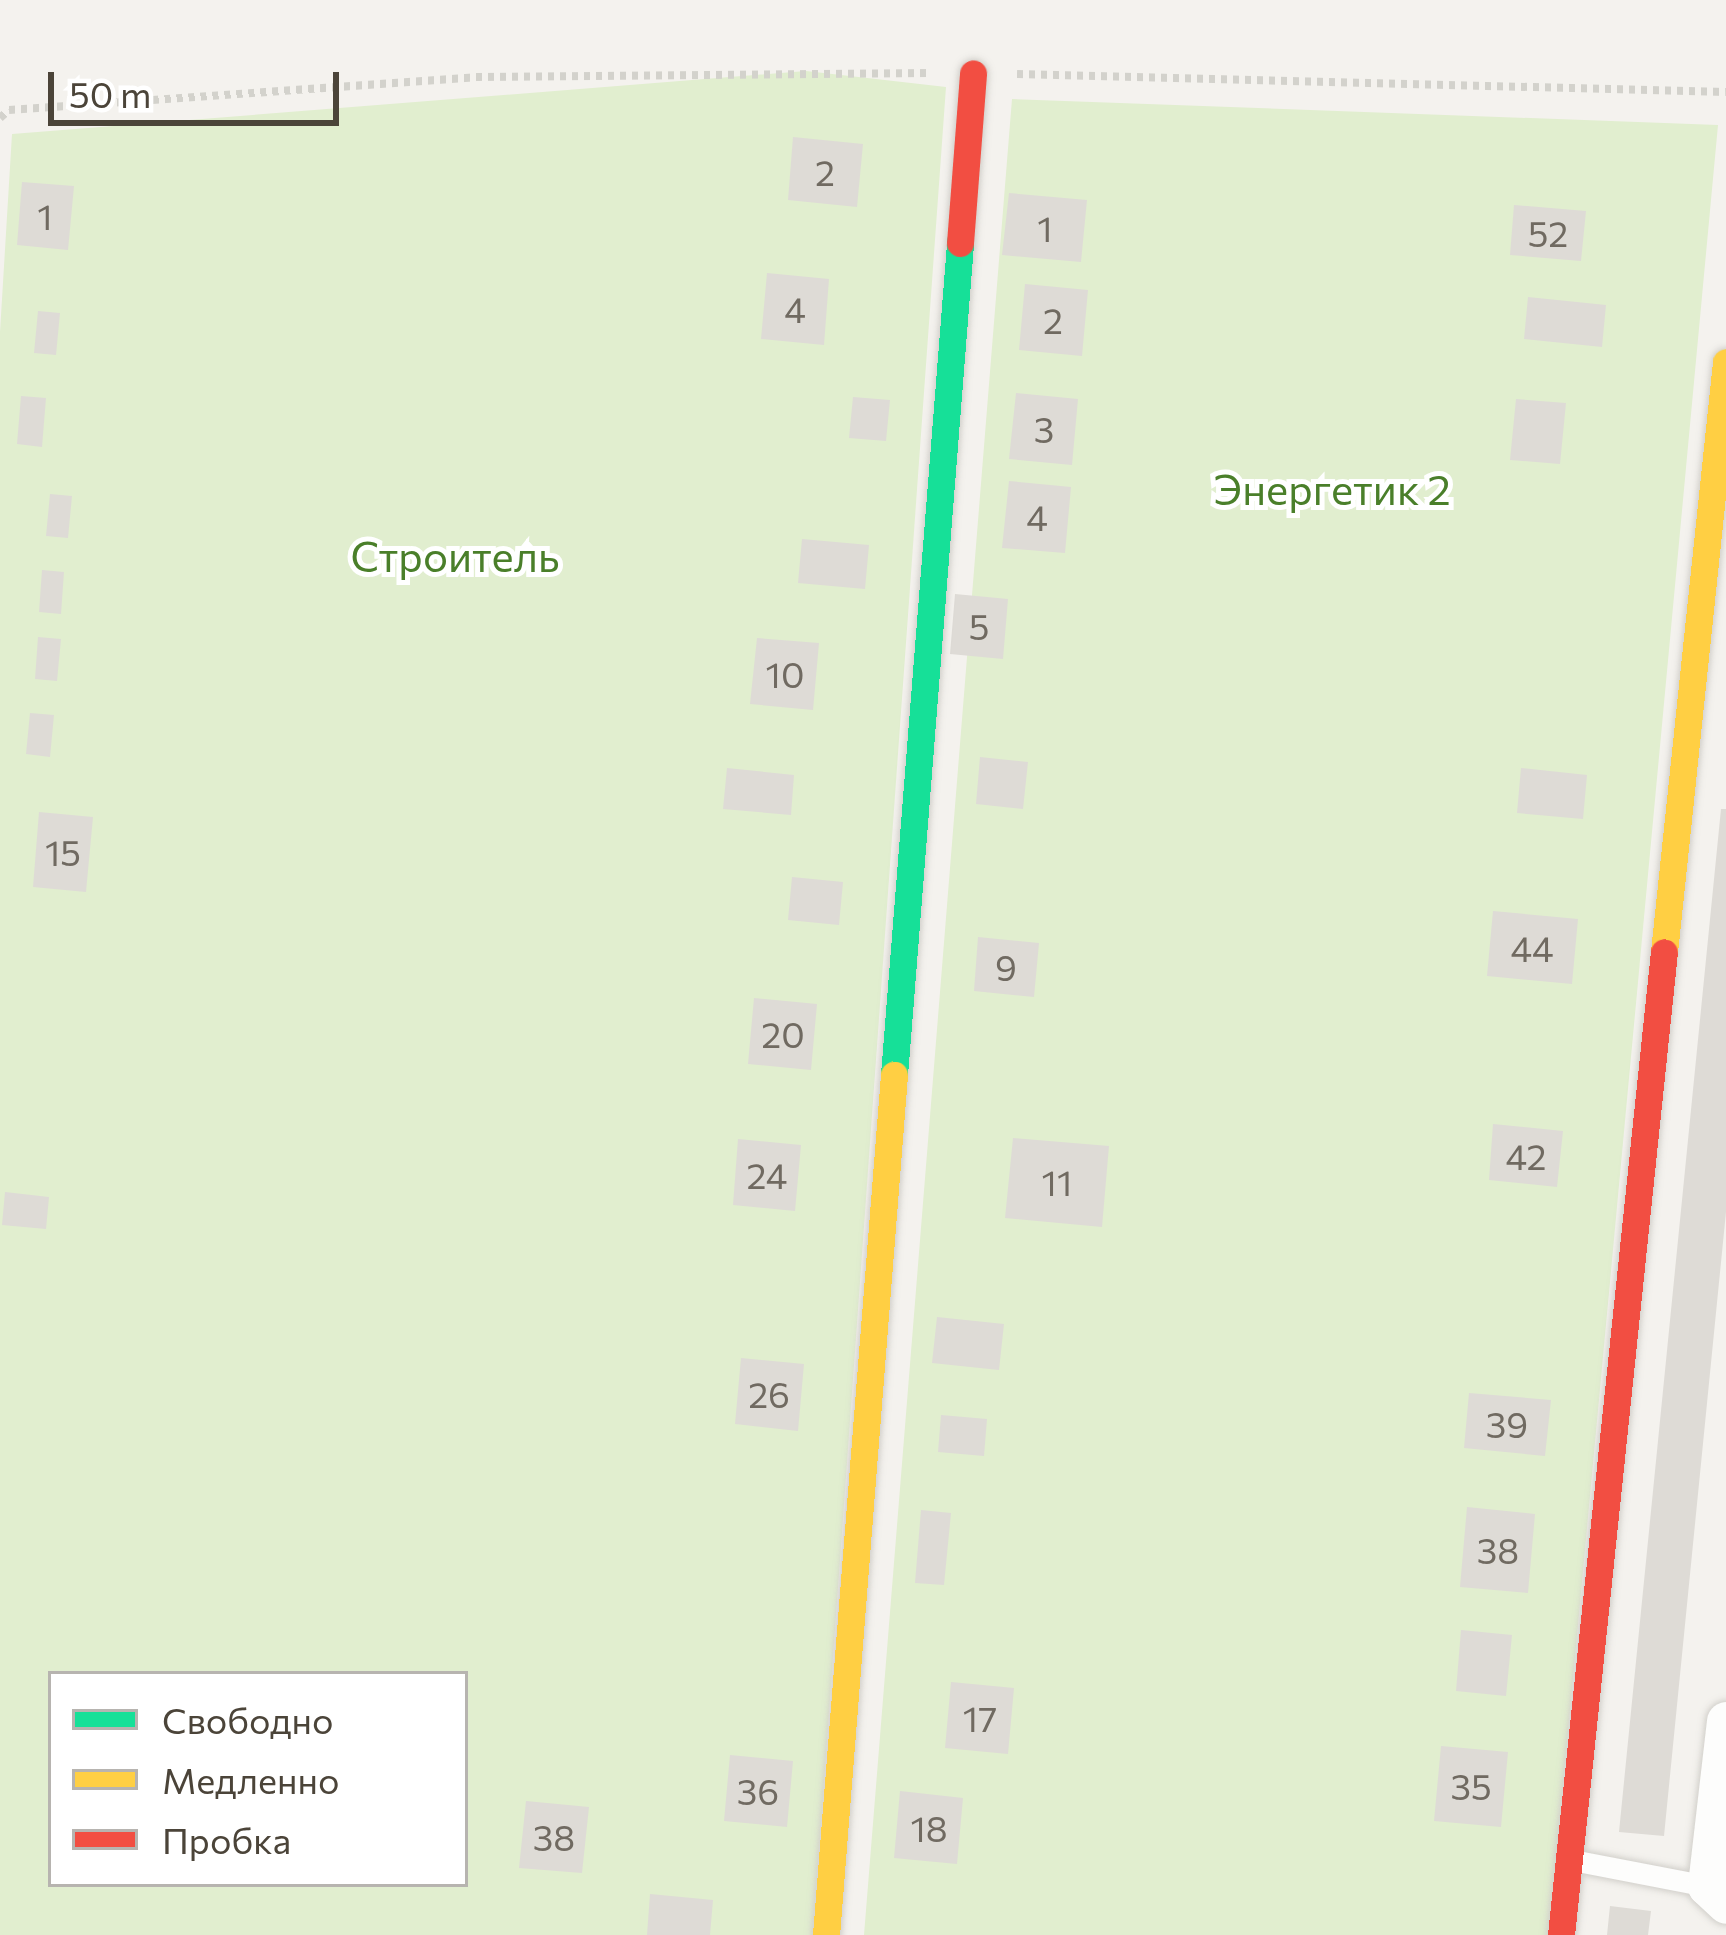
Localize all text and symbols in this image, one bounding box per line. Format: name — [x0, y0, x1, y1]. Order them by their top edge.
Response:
scale bar — [54, 48, 345, 122]
text: 50 m — [69, 71, 151, 115]
house number: 2 — [815, 150, 835, 194]
house number: 1 — [37, 194, 53, 238]
house number: 1 — [1037, 206, 1053, 250]
house number: 52 — [1528, 211, 1568, 255]
house number: 4 — [784, 287, 806, 331]
house number: 2 — [1043, 298, 1063, 342]
house number: 3 — [1034, 407, 1054, 451]
park label: Энергетик 2 — [1213, 463, 1451, 513]
house number: 4 — [1026, 495, 1048, 539]
park label: Строитель — [350, 530, 560, 580]
house number: 5 — [969, 604, 989, 648]
house number: 10 — [766, 652, 804, 696]
house number: 15 — [45, 830, 81, 874]
house number: 44 — [1510, 926, 1554, 970]
house number: 9 — [995, 945, 1017, 989]
house number: 20 — [761, 1012, 805, 1056]
house number: 42 — [1505, 1134, 1547, 1178]
house number: 24 — [747, 1153, 787, 1197]
house number: 11 — [1042, 1160, 1072, 1204]
house number: 26 — [748, 1372, 790, 1416]
house number: 39 — [1486, 1402, 1528, 1446]
house number: 38 — [1477, 1528, 1519, 1572]
legend — [48, 1671, 468, 1887]
house number: 17 — [963, 1696, 997, 1740]
text: Свободно — [162, 1697, 333, 1741]
text: Медленно — [162, 1757, 339, 1801]
house number: 35 — [1450, 1764, 1492, 1808]
house number: 36 — [737, 1769, 779, 1813]
house number: 18 — [910, 1806, 948, 1850]
house number: 38 — [533, 1815, 575, 1859]
text: Пробка — [162, 1817, 291, 1861]

